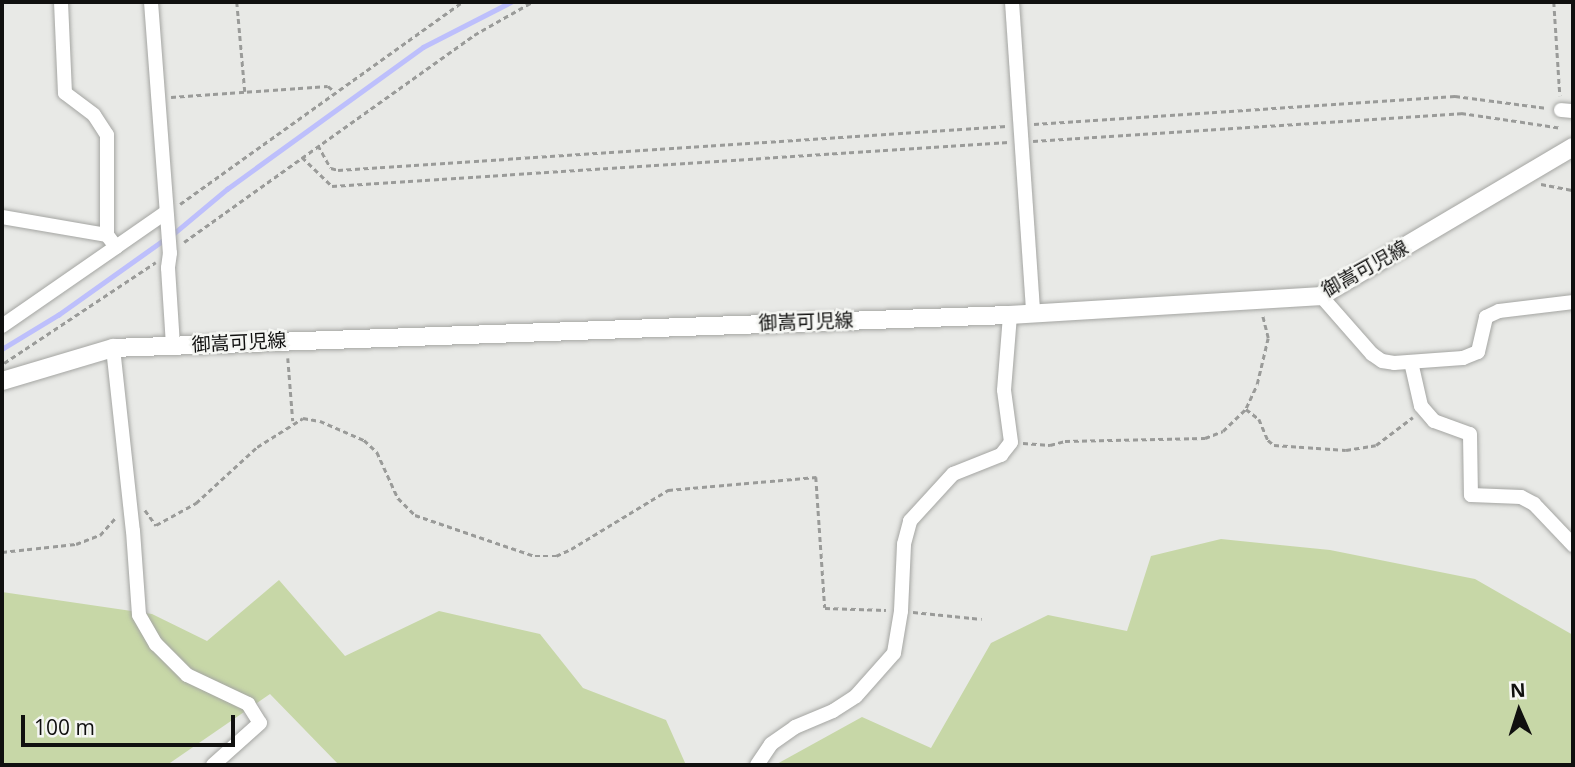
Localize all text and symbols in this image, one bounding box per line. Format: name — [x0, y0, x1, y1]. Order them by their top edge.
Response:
street label: 御嵩可児線 — [1318, 236, 1412, 302]
street label: 御嵩可児線 — [758, 309, 854, 335]
street label: 御嵩可児線 — [191, 329, 287, 357]
north arrow — [1484, 676, 1554, 746]
text: N — [1509, 677, 1526, 703]
scale bar — [24, 700, 238, 744]
text: 100 m — [34, 713, 95, 741]

